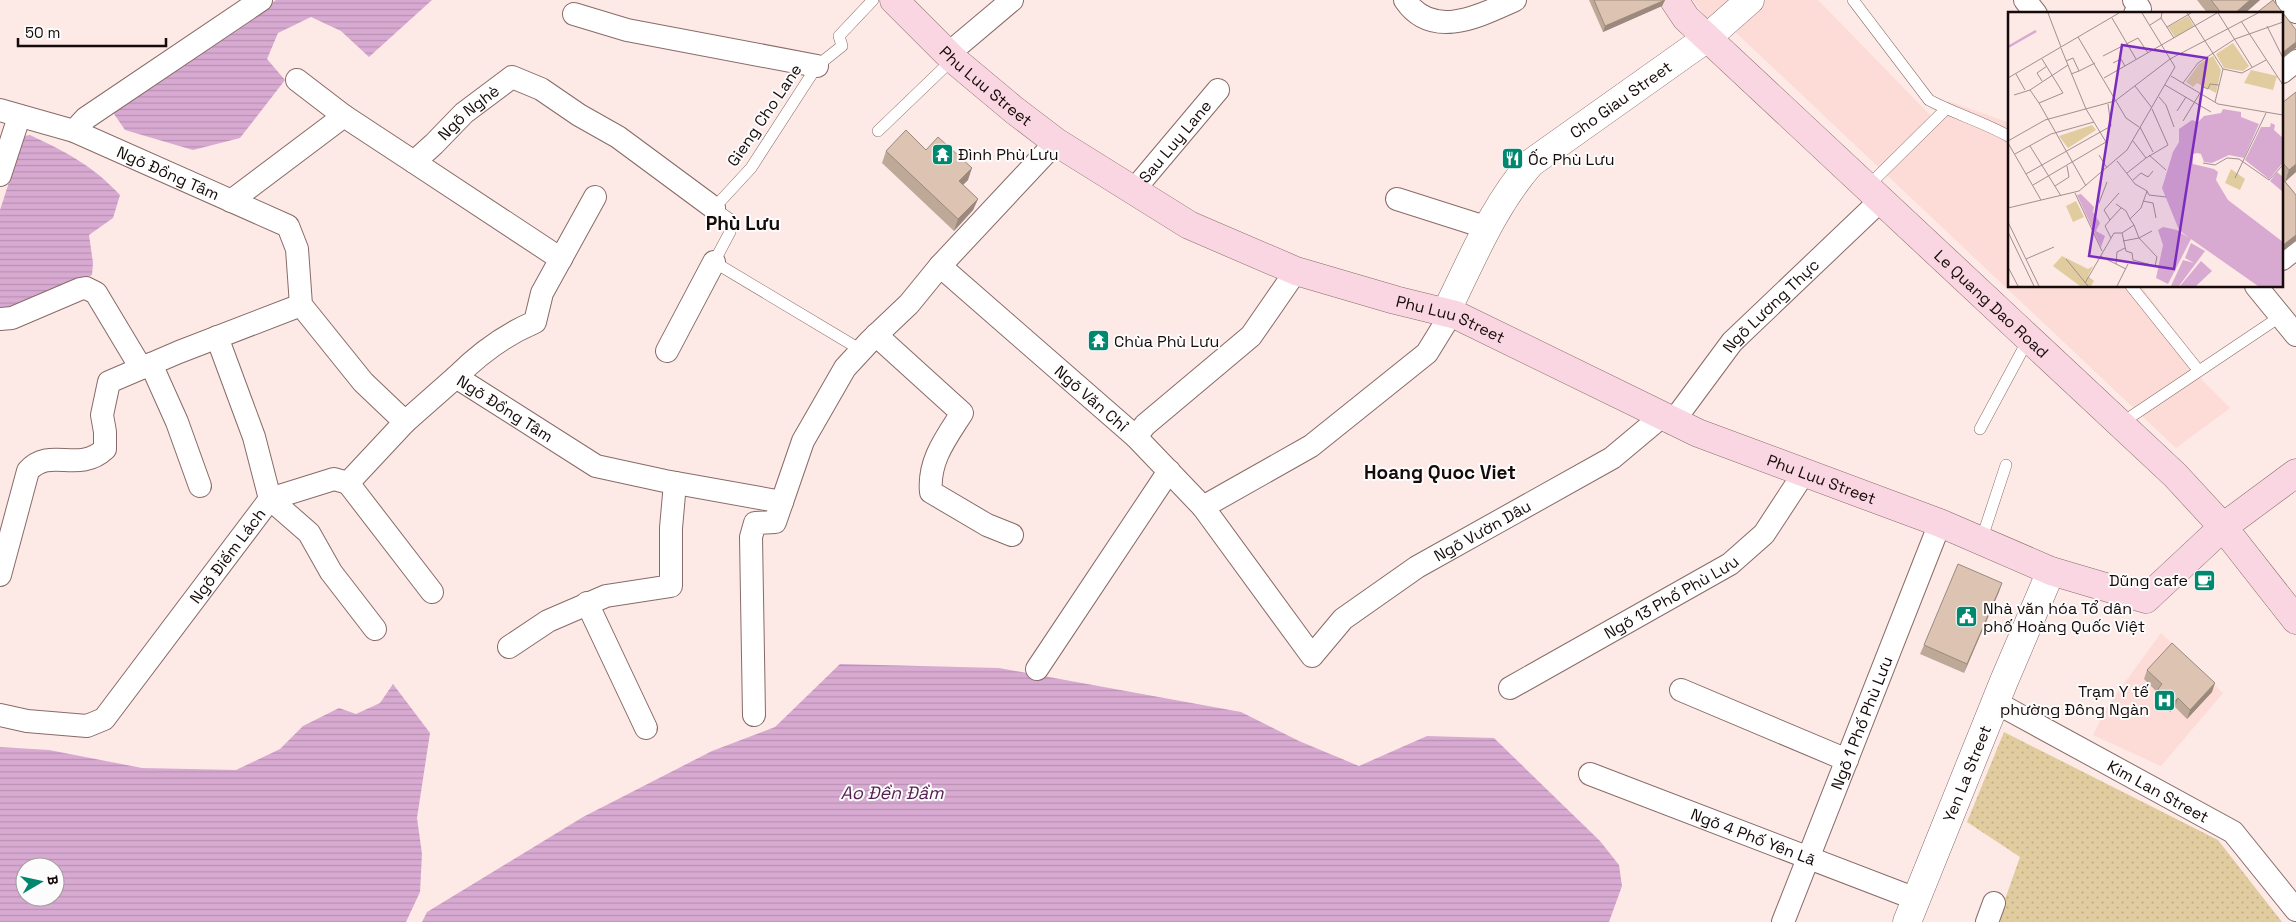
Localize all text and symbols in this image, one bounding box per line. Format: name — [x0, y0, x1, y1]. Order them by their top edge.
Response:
inset map — [2008, 12, 2284, 288]
scale bar — [18, 15, 165, 47]
text: 50 m — [25, 23, 60, 42]
street label: Phu Luu Street — [935, 42, 1036, 131]
street label: Cho Giau Street — [1566, 56, 1676, 143]
street label: Gieng Cho Lane — [722, 60, 807, 171]
street label: Ngõ Nghè — [433, 80, 504, 145]
street label: Sau Luy Lane — [1134, 96, 1216, 188]
street label: Ngõ Đồng Tâm — [113, 141, 223, 205]
temple icon: Đình Phù Lưu — [930, 142, 954, 166]
place label: Đình Phù Lưu — [958, 144, 1059, 165]
restaurant icon: Ốc Phù Lưu — [1500, 147, 1524, 171]
place label: Ốc Phù Lưu — [1528, 149, 1615, 170]
district label: Phù Lưu — [706, 211, 780, 236]
street label: Le Quang Dao Road — [1930, 245, 2053, 363]
street label: Ngõ Lương Thực — [1718, 254, 1824, 357]
street label: Phu Luu Street — [1394, 291, 1508, 348]
temple icon: Chùa Phù Lưu — [1086, 329, 1110, 353]
place label: Chùa Phù Lưu — [1114, 331, 1219, 352]
street label: Ngõ Văn Chỉ — [1050, 361, 1132, 436]
street label: Ngõ Đồng Tâm — [453, 370, 557, 447]
street label: Phu Luu Street — [1764, 450, 1879, 509]
district label: Hoang Quoc Viet — [1364, 460, 1516, 485]
street label: Ngõ Vườn Dâu — [1430, 495, 1535, 566]
street label: Ngõ Điếm Lách — [185, 504, 270, 608]
street label: Ngõ 13 Phố Phù Lưu — [1600, 551, 1743, 644]
cafe icon: Dũng cafe — [2192, 568, 2216, 592]
place label: Dũng cafe — [2109, 570, 2188, 591]
place label: Nhà văn hóa Tổ dân phố Hoàng Quốc Việt — [1983, 598, 2145, 637]
public building icon: Nhà văn hóa Tổ dân phố Hoàng Quốc Việt — [1955, 605, 1979, 629]
street label: Ngõ 1 Phố Phù Lưu — [1826, 653, 1897, 793]
place label: Trạm Y tế phường Đông Ngàn — [2000, 681, 2150, 720]
hospital icon: Trạm Y tế phường Đông Ngàn — [2153, 688, 2177, 712]
street label: Yen La Street — [1938, 722, 1996, 825]
street label: Kim Lan Street — [2104, 755, 2212, 828]
water label: Ao Đền Đầm — [840, 781, 944, 804]
street label: Ngõ 4 Phố Yên Lã — [1688, 804, 1819, 871]
north arrow — [15, 857, 65, 907]
text: B — [43, 874, 62, 886]

